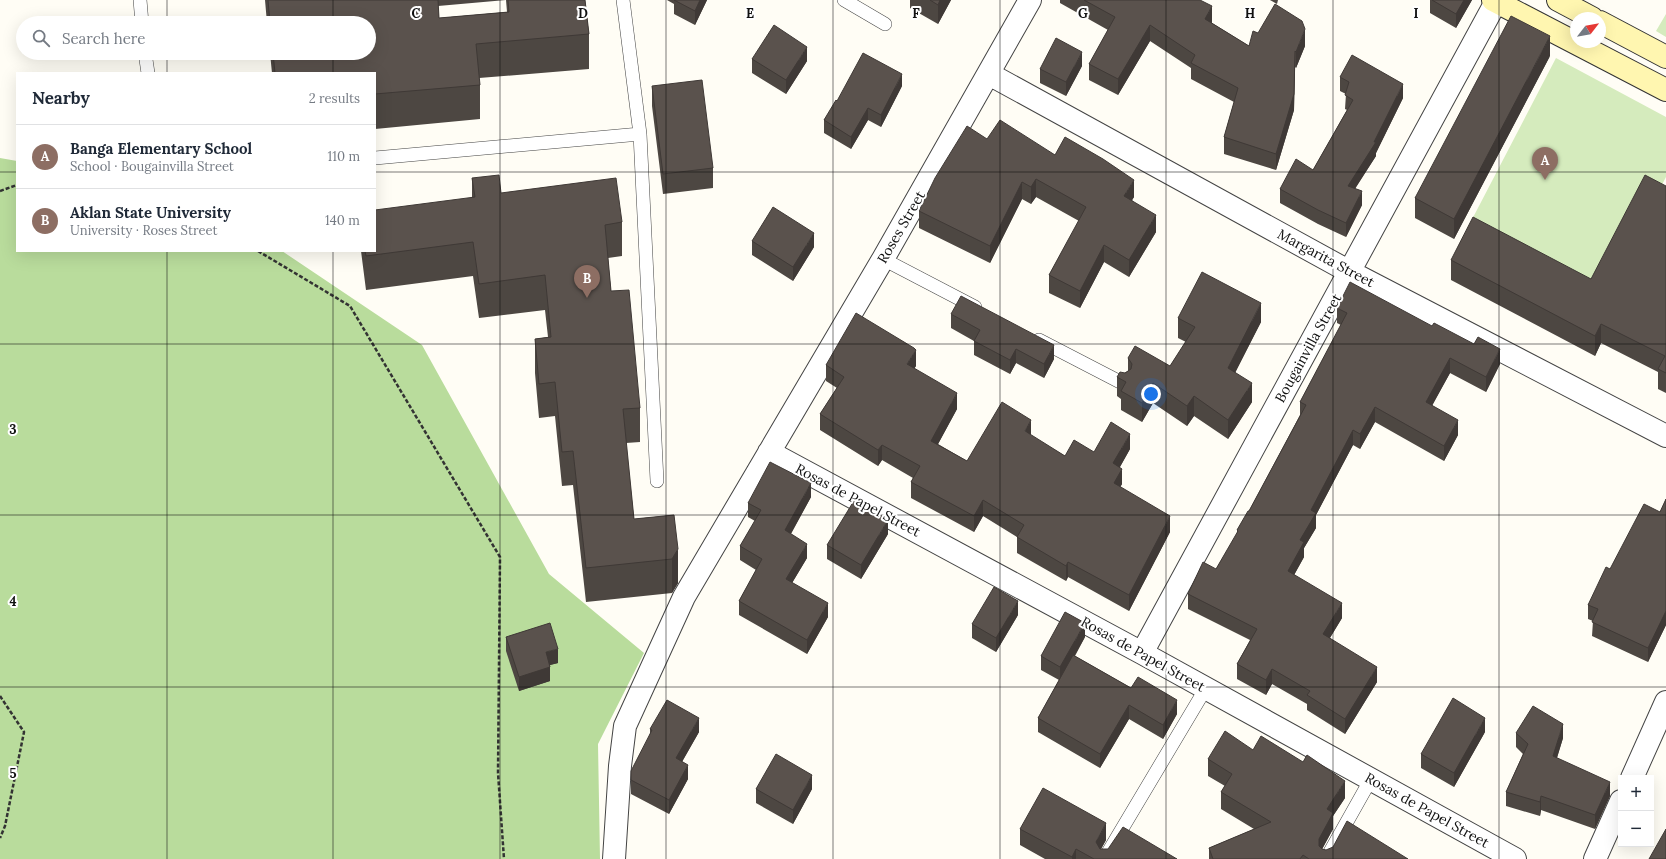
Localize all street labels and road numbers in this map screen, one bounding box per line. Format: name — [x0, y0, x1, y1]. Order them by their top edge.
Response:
street label: Roses Street — [873, 187, 929, 266]
street label: Margarita Street — [1274, 225, 1378, 291]
street label: Bougainvilla Street — [1271, 290, 1346, 406]
street label: Rosas de Papel Street — [792, 459, 924, 541]
street label: Rosas de Papel Street — [1078, 612, 1209, 696]
street label: Rosas de Papel Street — [1362, 768, 1493, 852]

